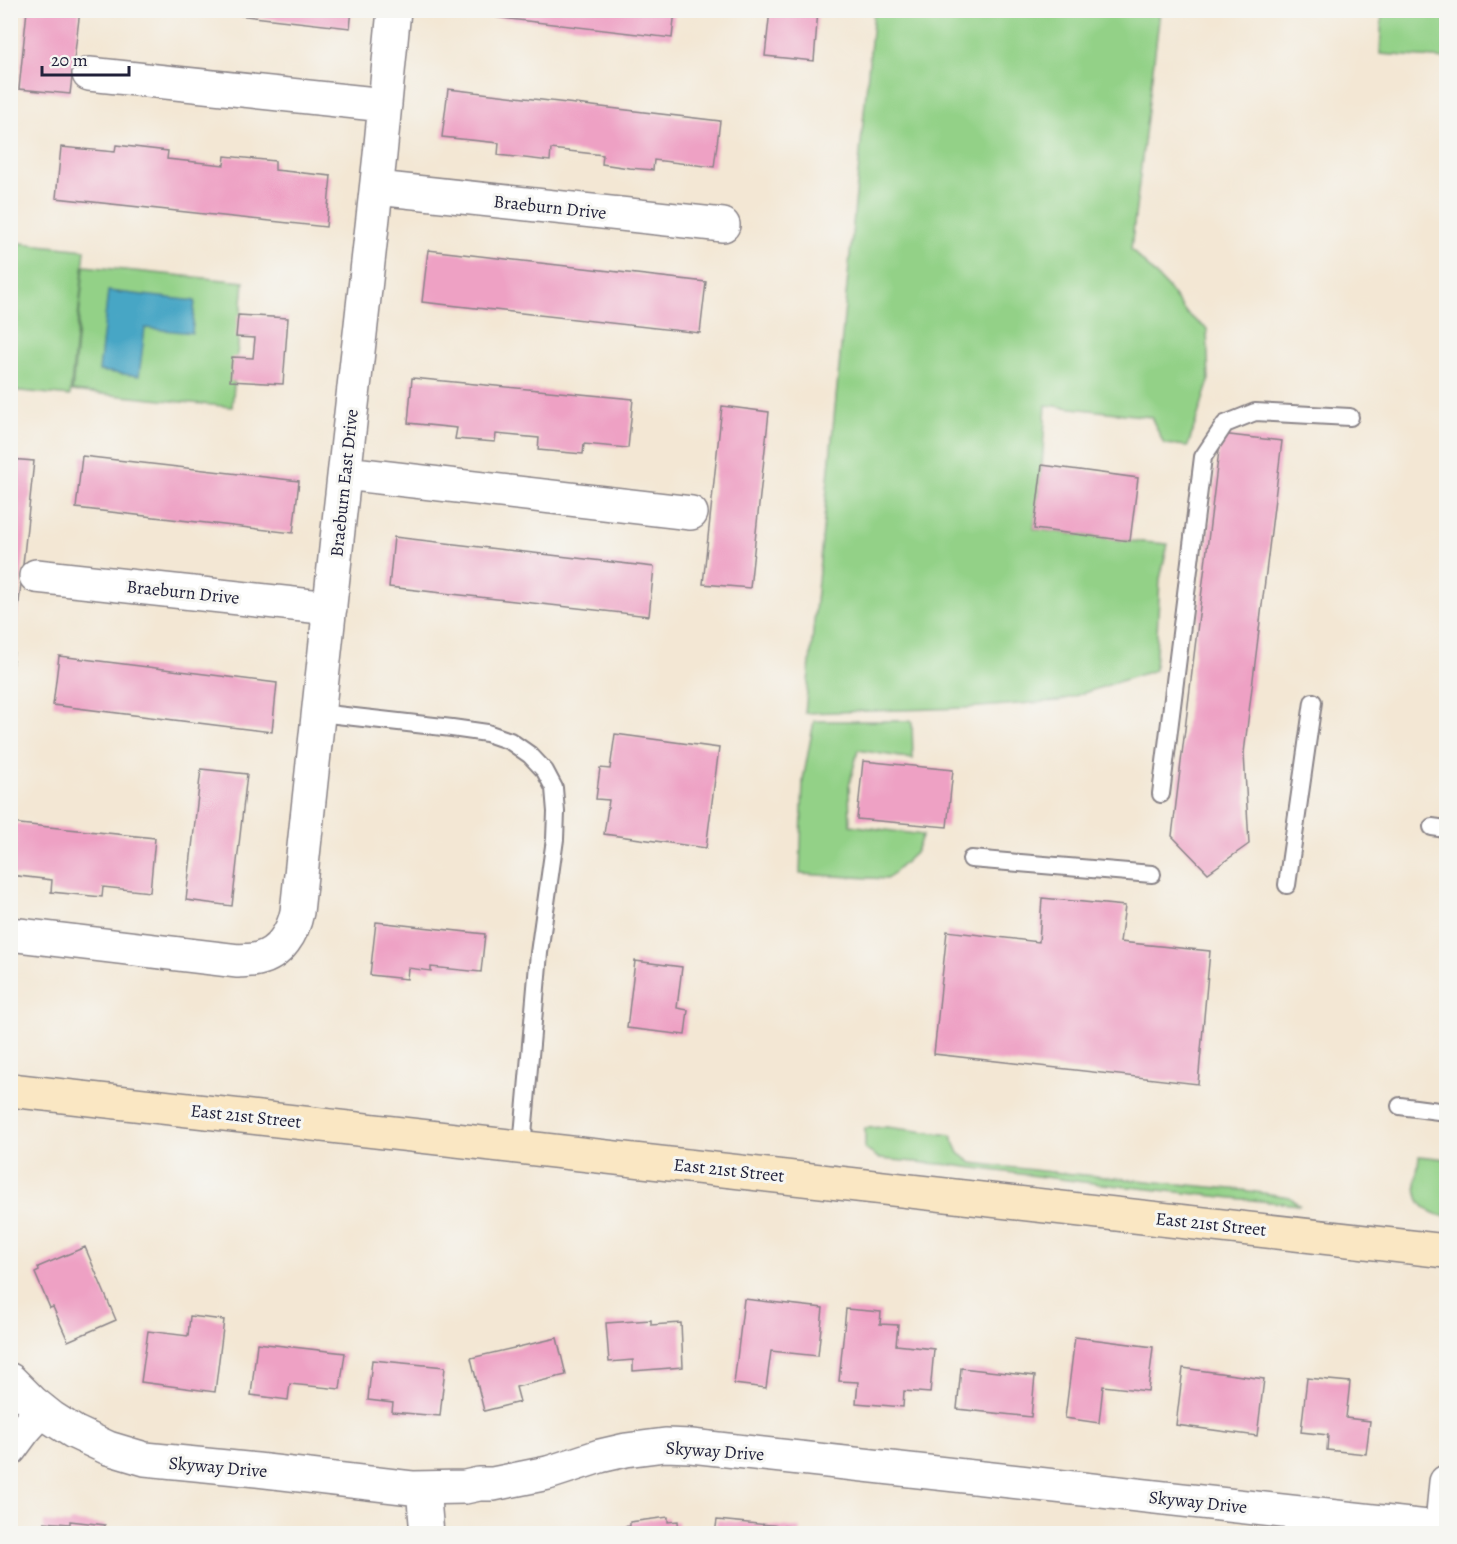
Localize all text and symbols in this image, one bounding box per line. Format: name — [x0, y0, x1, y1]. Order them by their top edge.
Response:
scale bar — [42, 39, 129, 77]
text: 20 m — [51, 48, 88, 72]
street label: Braeburn Drive — [492, 189, 608, 225]
street label: Braeburn East Drive — [324, 408, 364, 558]
street label: Braeburn Drive — [125, 574, 241, 610]
street label: East 21st Street — [189, 1098, 303, 1134]
street label: East 21st Street — [672, 1152, 786, 1188]
street label: East 21st Street — [1154, 1206, 1268, 1242]
street label: Skyway Drive — [665, 1436, 765, 1466]
street label: Skyway Drive — [168, 1451, 268, 1483]
street label: Skyway Drive — [1148, 1485, 1248, 1519]

